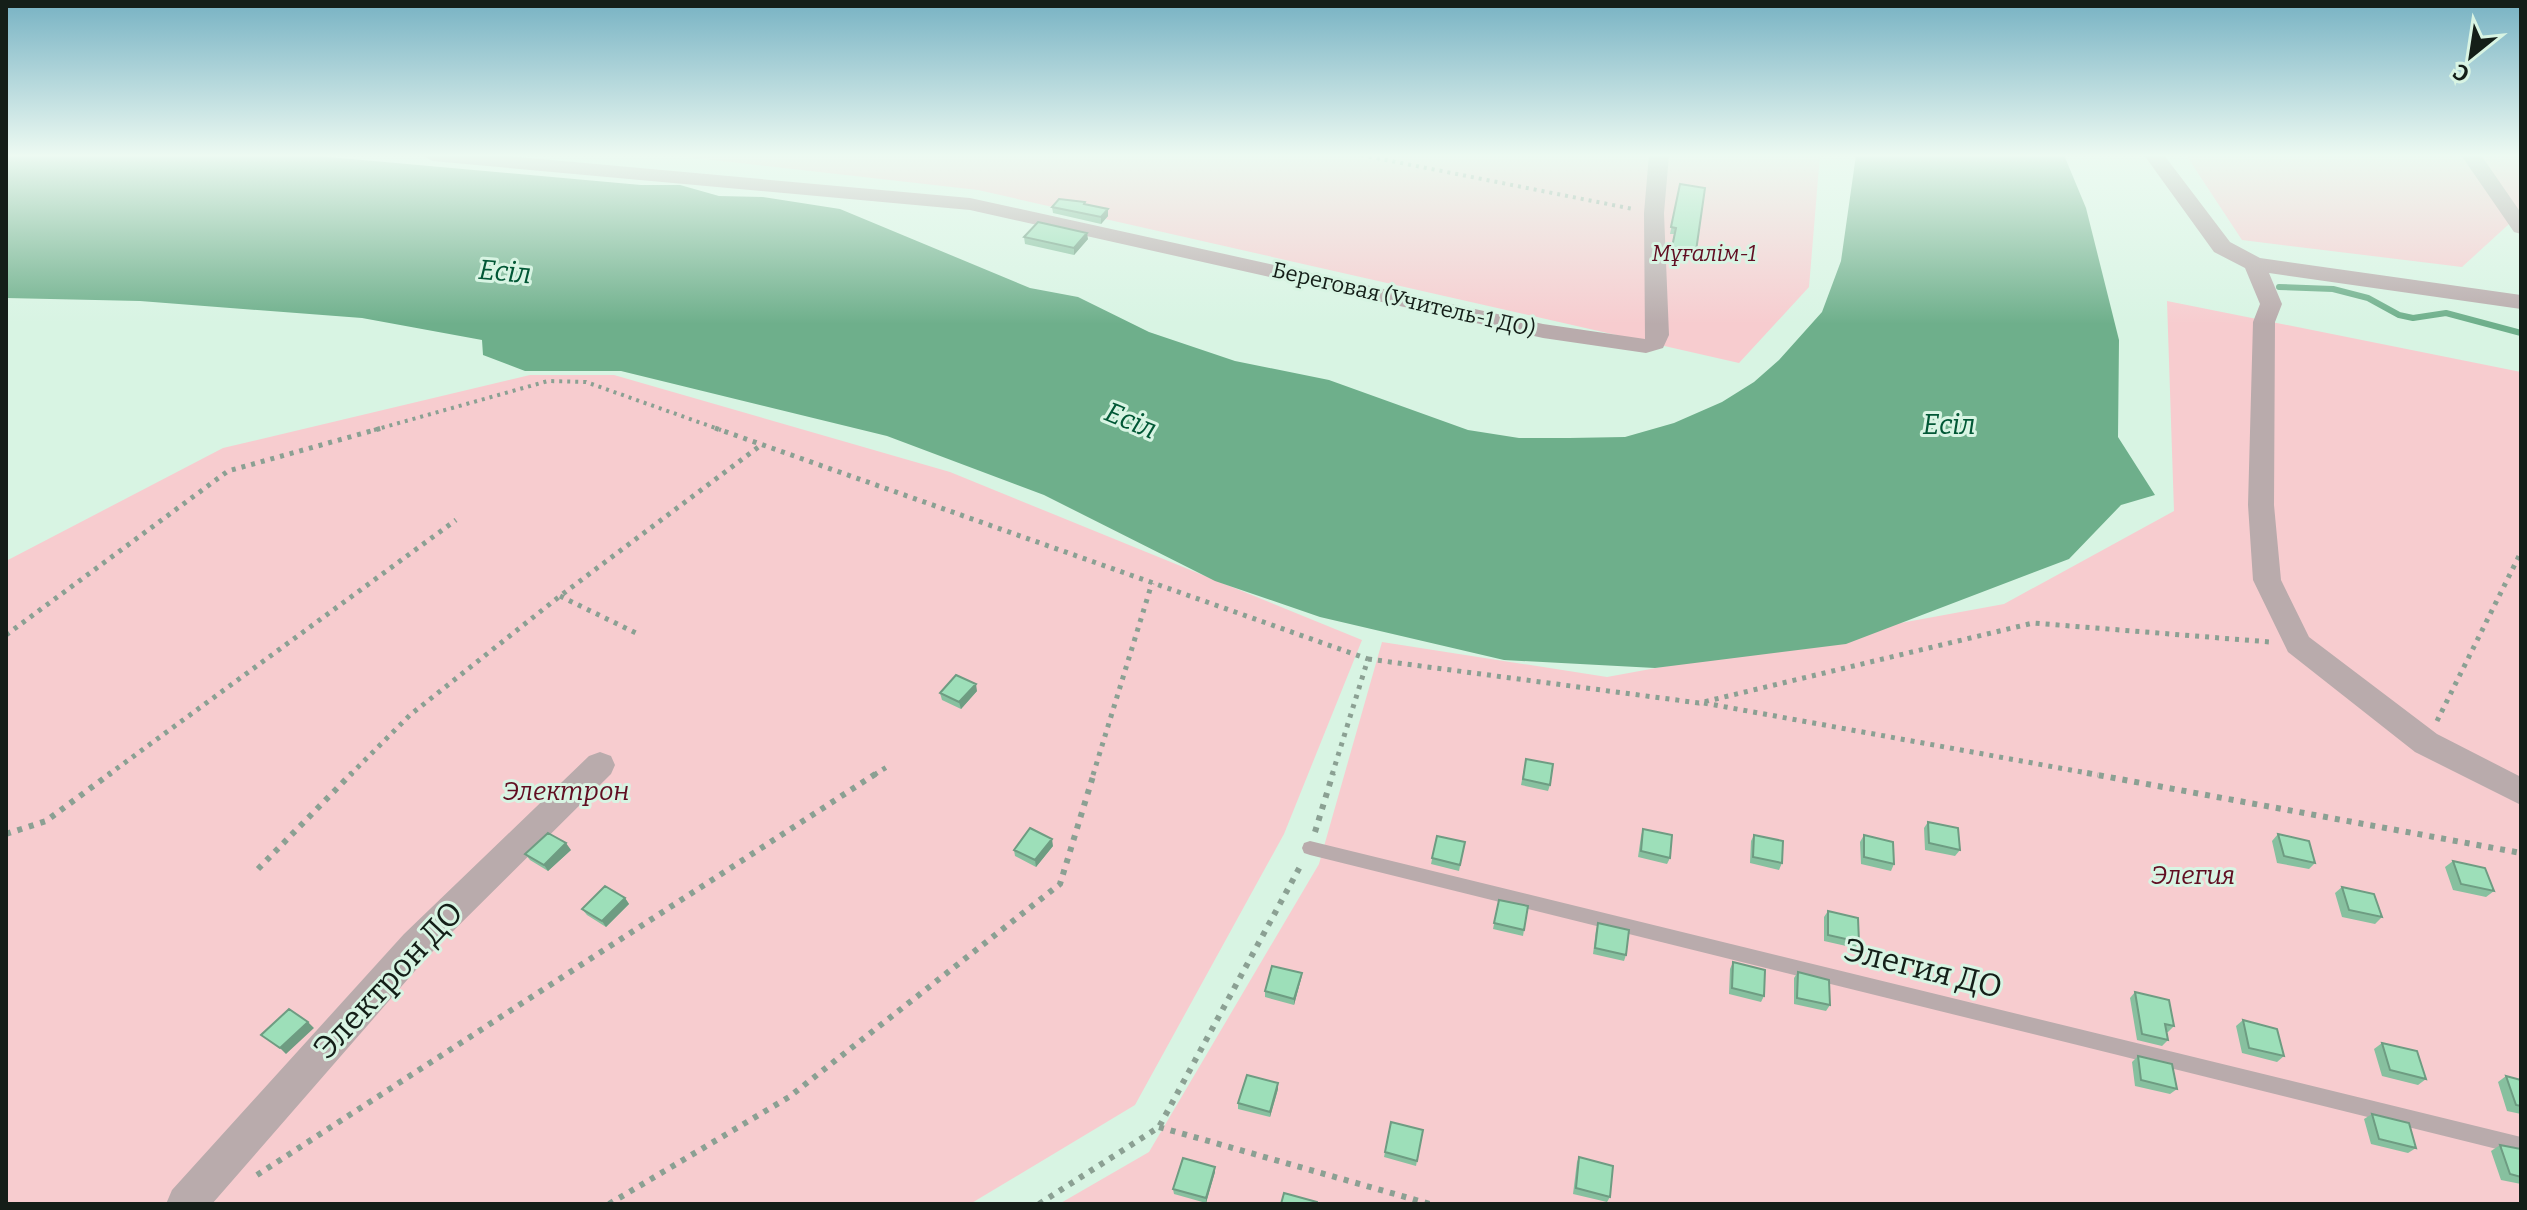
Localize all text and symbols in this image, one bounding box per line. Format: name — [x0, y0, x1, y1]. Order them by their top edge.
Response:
north arrow — [2431, 16, 2511, 96]
text: С — [2448, 58, 2474, 88]
park label: Мұғалім-1 — [1652, 240, 1756, 267]
water label: Есіл — [477, 253, 533, 290]
street label: Береговая (Учитель-1 ДО) — [1270, 256, 1538, 343]
water label: Есіл — [1100, 395, 1162, 446]
water label: Есіл — [1922, 408, 1976, 441]
park label: Электрон — [502, 776, 630, 807]
park label: Элегия — [2151, 860, 2235, 891]
street label: Электрон ДО — [305, 893, 471, 1067]
street label: Элегия ДО — [1840, 930, 2006, 1006]

